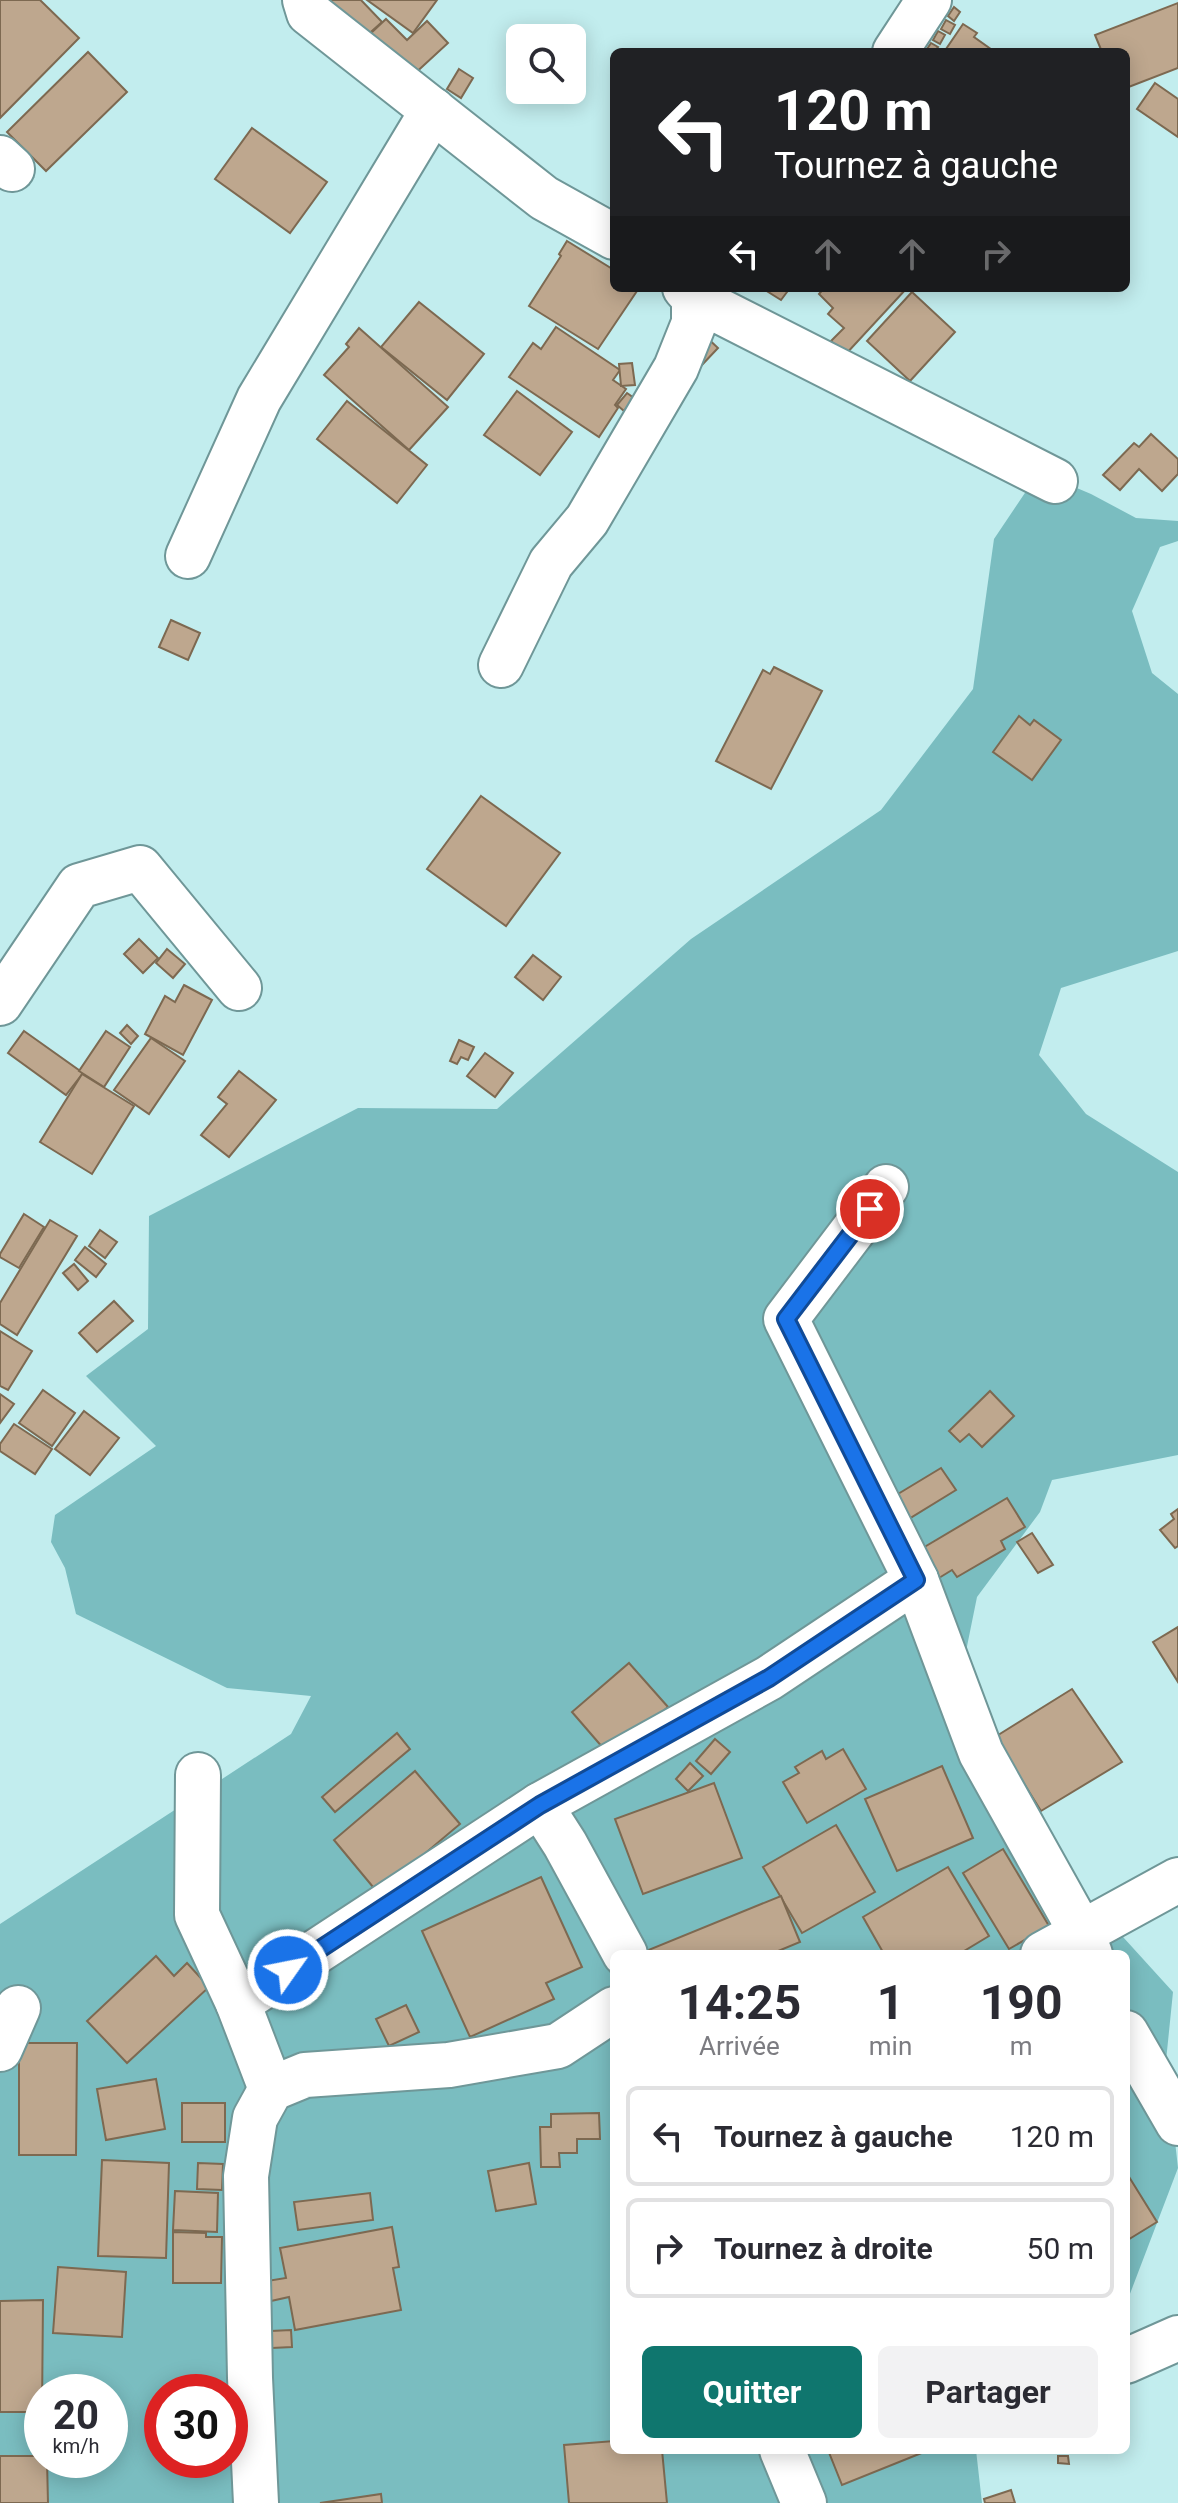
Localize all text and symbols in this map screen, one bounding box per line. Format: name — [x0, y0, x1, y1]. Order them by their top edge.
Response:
map controls — [506, 24, 586, 104]
button: search — [506, 24, 586, 104]
text: 120 m — [774, 78, 933, 144]
icon: left — [642, 80, 746, 184]
text: Tournez à gauche — [774, 145, 1058, 187]
icon: left — [722, 232, 766, 276]
icon: ahead — [806, 232, 850, 276]
icon: ahead — [890, 232, 934, 276]
icon: right — [974, 232, 1018, 276]
pin — [836, 1175, 904, 1243]
icon: arrive — [848, 1187, 892, 1231]
position arrow — [246, 1928, 330, 2012]
text: 14:25 — [678, 1974, 801, 2031]
text: 1 — [877, 1974, 904, 2031]
text: 190 — [980, 1974, 1062, 2031]
text: Arrivée — [699, 2031, 780, 2061]
text: min — [869, 2031, 912, 2061]
text: m — [1010, 2031, 1033, 2061]
icon: left — [646, 2114, 690, 2158]
text: Tournez à gauche — [714, 2119, 953, 2154]
text: 120 m — [1010, 2119, 1094, 2154]
icon: right — [646, 2226, 690, 2270]
text: Tournez à droite — [714, 2231, 933, 2266]
text: 50 m — [1027, 2231, 1094, 2266]
button: Quitter — [642, 2346, 862, 2438]
button: Partager — [878, 2346, 1098, 2438]
speed limit sign: 30 — [144, 2374, 248, 2478]
text: 20 — [53, 2392, 99, 2439]
text: km/h — [53, 2434, 99, 2458]

